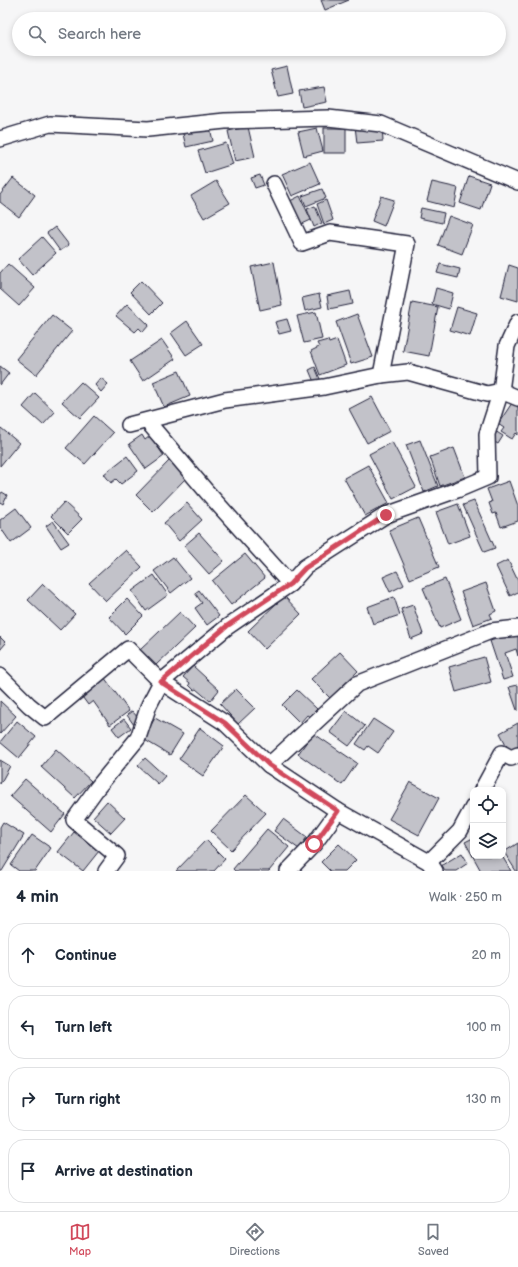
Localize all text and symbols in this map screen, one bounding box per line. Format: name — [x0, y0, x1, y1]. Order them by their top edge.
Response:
search box — [12, 12, 506, 56]
icon: search — [26, 23, 48, 45]
text: Search here — [58, 25, 141, 44]
route end — [377, 506, 395, 524]
map controls — [470, 787, 506, 859]
button: locate — [470, 787, 506, 823]
button: layers — [470, 823, 506, 859]
route start — [305, 835, 323, 853]
text: 4 min — [16, 887, 59, 907]
text: Walk · 250 m — [429, 889, 502, 905]
icon: ahead — [17, 944, 39, 966]
text: Continue — [55, 946, 117, 965]
text: 20 m — [471, 947, 501, 963]
icon: left — [17, 1016, 39, 1038]
text: Turn left — [55, 1018, 112, 1037]
text: 100 m — [466, 1019, 501, 1035]
icon: right — [17, 1088, 39, 1110]
text: Turn right — [55, 1090, 120, 1109]
text: 130 m — [466, 1091, 501, 1107]
icon: arrive — [17, 1160, 39, 1182]
text: Arrive at destination — [55, 1162, 193, 1181]
tab: Map — [69, 1221, 91, 1258]
tab: Directions — [229, 1221, 280, 1258]
tab: Saved — [418, 1221, 449, 1258]

